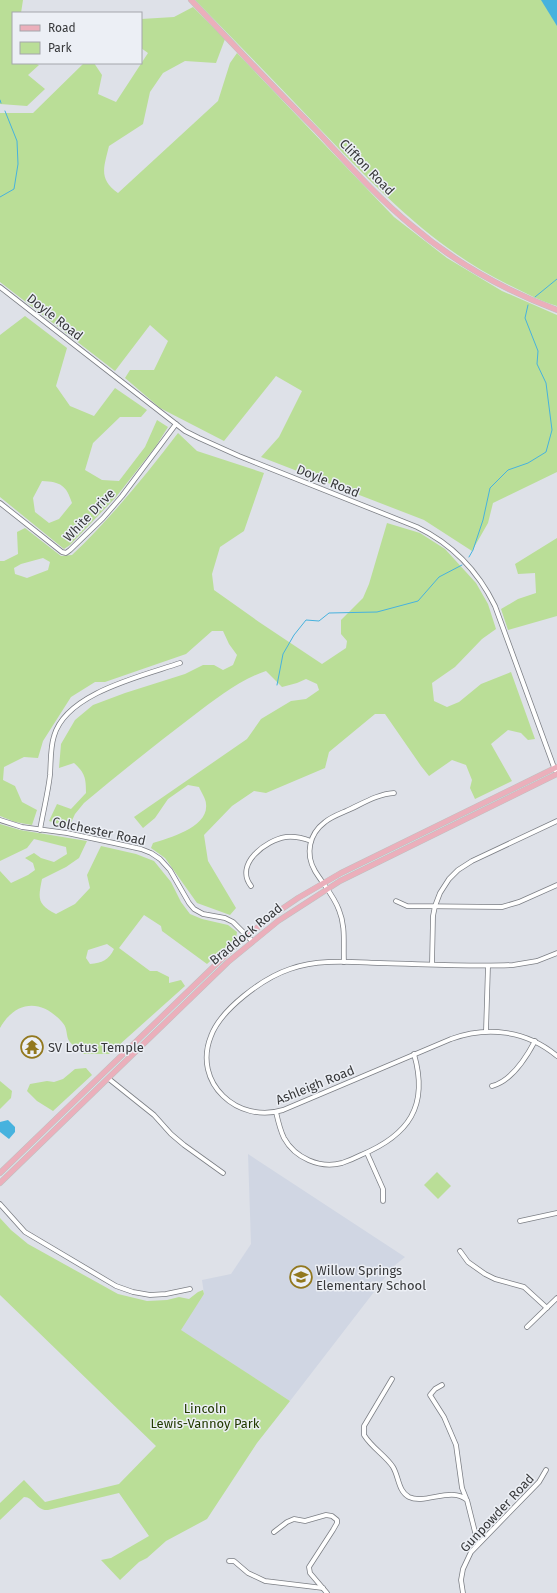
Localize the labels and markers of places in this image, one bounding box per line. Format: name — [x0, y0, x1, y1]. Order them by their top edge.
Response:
temple icon: SV Lotus Temple — [19, 1034, 45, 1060]
place label: SV Lotus Temple — [48, 1040, 144, 1055]
place label: Willow Springs Elementary School — [316, 1263, 426, 1293]
school or university icon: Willow Springs Elementary School — [288, 1264, 314, 1290]

